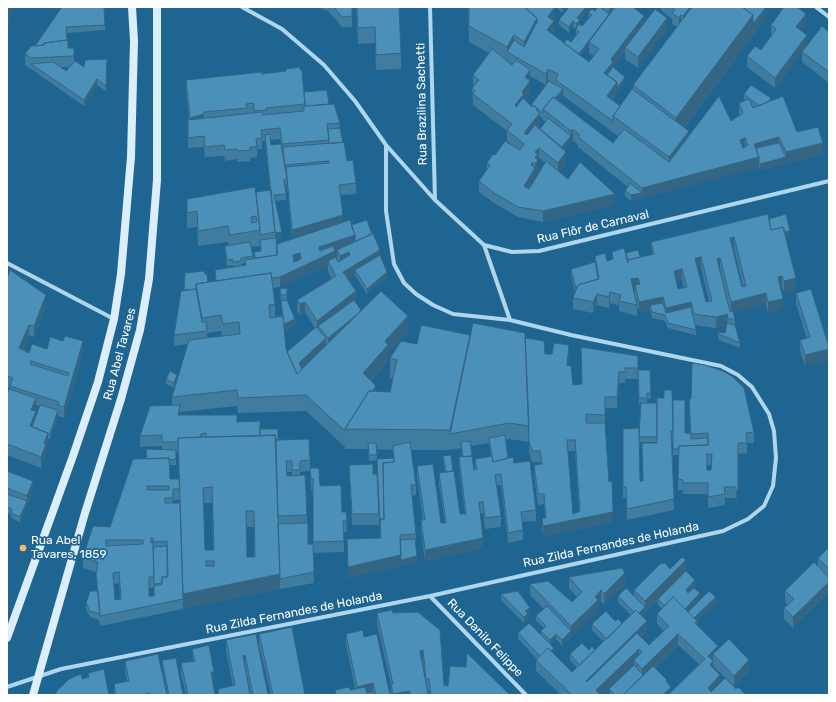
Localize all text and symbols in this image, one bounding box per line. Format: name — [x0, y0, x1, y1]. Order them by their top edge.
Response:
street label: Rua Brazilina Sachetti — [414, 43, 430, 165]
street label: Rua Flôr de Carnaval — [536, 207, 650, 247]
street label: Rua Abel Tavares — [101, 306, 139, 402]
street label: Rua Zilda Fernandes de Holanda — [522, 519, 700, 571]
place label: Rua Abel Tavares, 1859 — [31, 534, 107, 562]
marker: Rua Abel Tavares, 1859 — [18, 543, 28, 553]
street label: Rua Zilda Fernandes de Holanda — [205, 589, 383, 637]
street label: Rua Danilo Felippe — [444, 596, 526, 680]

